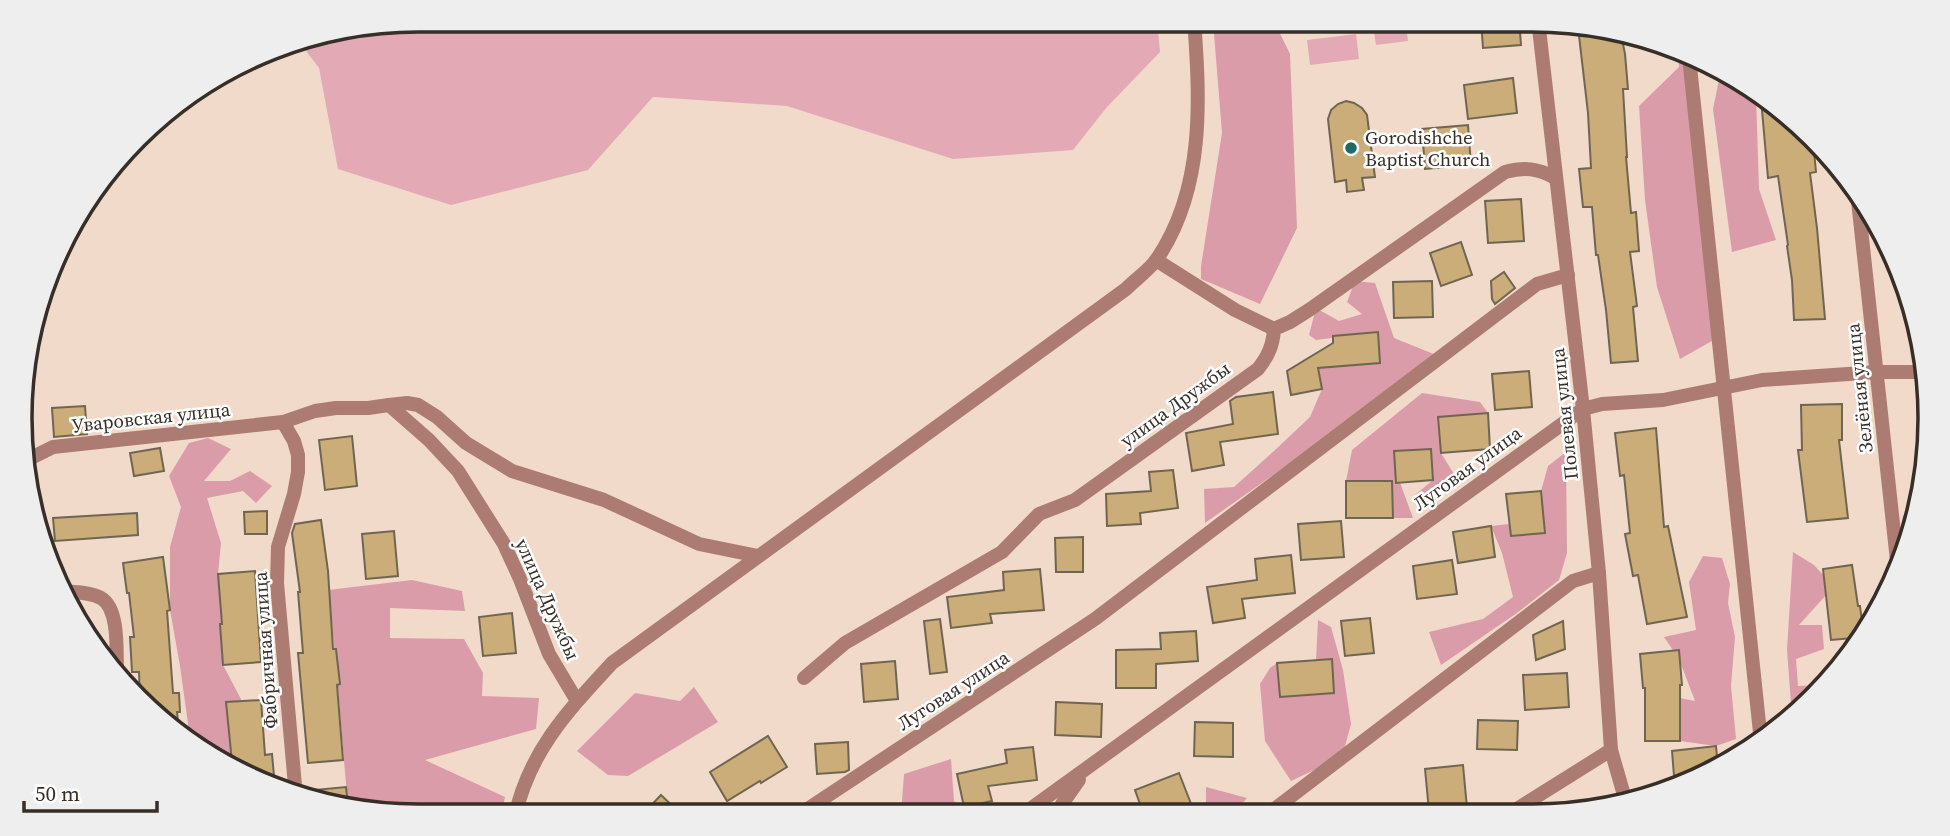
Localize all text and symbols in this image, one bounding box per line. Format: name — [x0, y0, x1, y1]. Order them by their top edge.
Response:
place label: Gorodishche Baptist Church — [1365, 124, 1491, 172]
marker: Gorodishche Baptist Church — [1343, 140, 1359, 156]
street label: Зелёная улица — [1839, 322, 1879, 454]
street label: Полевая улица — [1544, 347, 1584, 481]
street label: улица Дружбы — [1115, 355, 1235, 453]
street label: Уваровская улица — [70, 396, 232, 438]
street label: Луговая улица — [1407, 419, 1527, 516]
street label: улица Дружбы — [510, 534, 586, 664]
street label: Фабричная улица — [247, 570, 283, 729]
street label: Луговая улица — [892, 644, 1014, 736]
scale bar — [24, 770, 158, 814]
text: 50 m — [35, 779, 80, 808]

